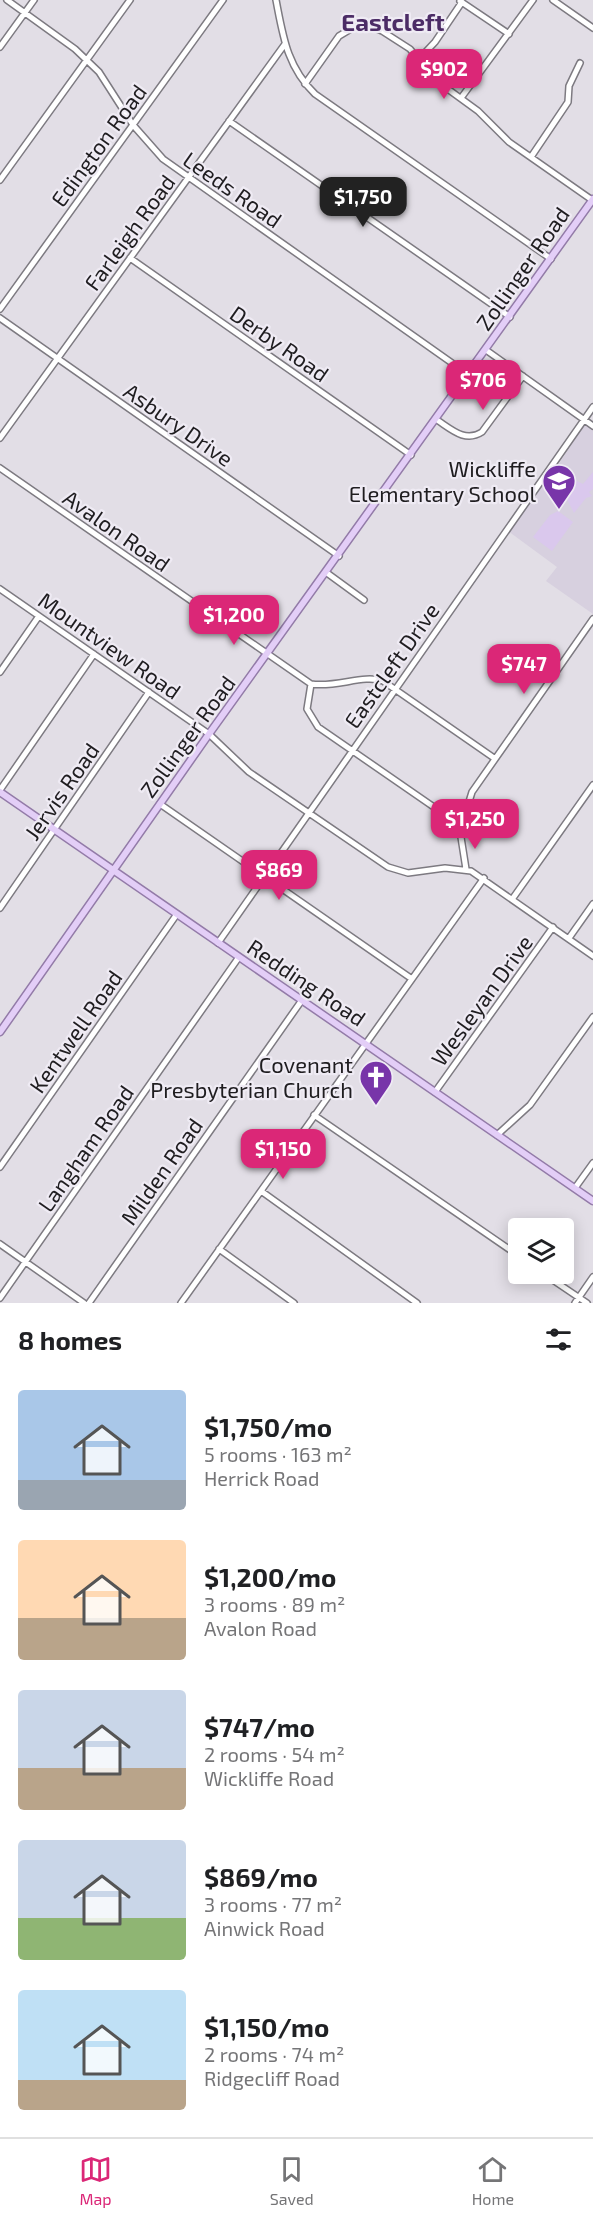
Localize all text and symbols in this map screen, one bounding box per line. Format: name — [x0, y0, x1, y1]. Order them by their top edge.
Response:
district label: Eastcleft — [341, 7, 445, 36]
pin: $902 — [408, 49, 480, 100]
text: $902 — [420, 56, 468, 80]
street label: Edington Road — [45, 79, 151, 211]
street label: Leeds Road — [179, 146, 287, 232]
street label: Farleigh Road — [78, 169, 180, 295]
pin: $1,750 — [314, 177, 412, 228]
text: $1,750 — [334, 184, 392, 208]
street label: Zollinger Road — [470, 201, 574, 335]
street label: Derby Road — [226, 300, 334, 386]
pin: $706 — [447, 360, 519, 411]
text: $706 — [460, 367, 506, 391]
street label: Asbury Drive — [120, 377, 238, 471]
place label: Wickliffe Elementary School — [349, 455, 536, 506]
school or university icon: Wickliffe Elementary School — [541, 463, 577, 510]
street label: Avalon Road — [59, 484, 175, 576]
street label: Mountview Road — [34, 586, 186, 704]
pin: $1,200 — [185, 595, 283, 646]
street label: Eastcleft Drive — [338, 597, 444, 733]
text: $1,200 — [203, 602, 265, 626]
pin: $747 — [488, 644, 560, 695]
text: $747 — [501, 651, 547, 675]
street label: Zollinger Road — [134, 670, 240, 802]
street label: Jervis Road — [18, 738, 104, 844]
pin: $1,250 — [426, 799, 524, 850]
text: $1,250 — [445, 806, 505, 830]
pin: $869 — [243, 850, 315, 901]
text: $869 — [255, 857, 303, 881]
street label: Wesleyan Drive — [425, 930, 537, 1070]
street label: Redding Road — [243, 933, 371, 1031]
street label: Kentwell Road — [23, 965, 127, 1097]
place label: Covenant Presbyterian Church — [150, 1051, 353, 1102]
church icon: Covenant Presbyterian Church — [358, 1059, 394, 1106]
street label: Langham Road — [32, 1080, 138, 1216]
street label: Milden Road — [115, 1113, 207, 1229]
pin: $1,150 — [234, 1129, 332, 1180]
text: $1,150 — [255, 1136, 311, 1160]
map controls — [508, 1218, 574, 1284]
button: layers — [508, 1218, 574, 1284]
icon: filters — [542, 1323, 575, 1356]
text: 8 homes — [18, 1324, 122, 1355]
text: $1,750/mo — [204, 1411, 332, 1442]
icon: home — [66, 1414, 138, 1486]
text: 5 rooms · 163 m² — [204, 1442, 352, 1466]
text: Herrick Road — [204, 1466, 319, 1490]
text: $1,200/mo — [204, 1561, 336, 1592]
icon: home — [66, 1564, 138, 1636]
text: 3 rooms · 89 m² — [204, 1592, 345, 1616]
text: Avalon Road — [204, 1616, 317, 1640]
text: $747/mo — [204, 1711, 315, 1742]
icon: home — [66, 1714, 138, 1786]
text: 2 rooms · 54 m² — [204, 1742, 345, 1766]
text: Wickliffe Road — [204, 1766, 334, 1790]
text: $869/mo — [204, 1861, 318, 1892]
icon: home — [66, 1864, 138, 1936]
text: 3 rooms · 77 m² — [204, 1892, 342, 1916]
text: Ainwick Road — [204, 1916, 325, 1940]
text: $1,150/mo — [204, 2011, 329, 2042]
icon: home — [66, 2014, 138, 2086]
text: 2 rooms · 74 m² — [204, 2042, 344, 2066]
text: Ridgecliff Road — [204, 2066, 340, 2090]
tab: Map — [79, 2153, 112, 2208]
tab: Saved — [270, 2153, 314, 2208]
tab: Home — [472, 2153, 514, 2208]

